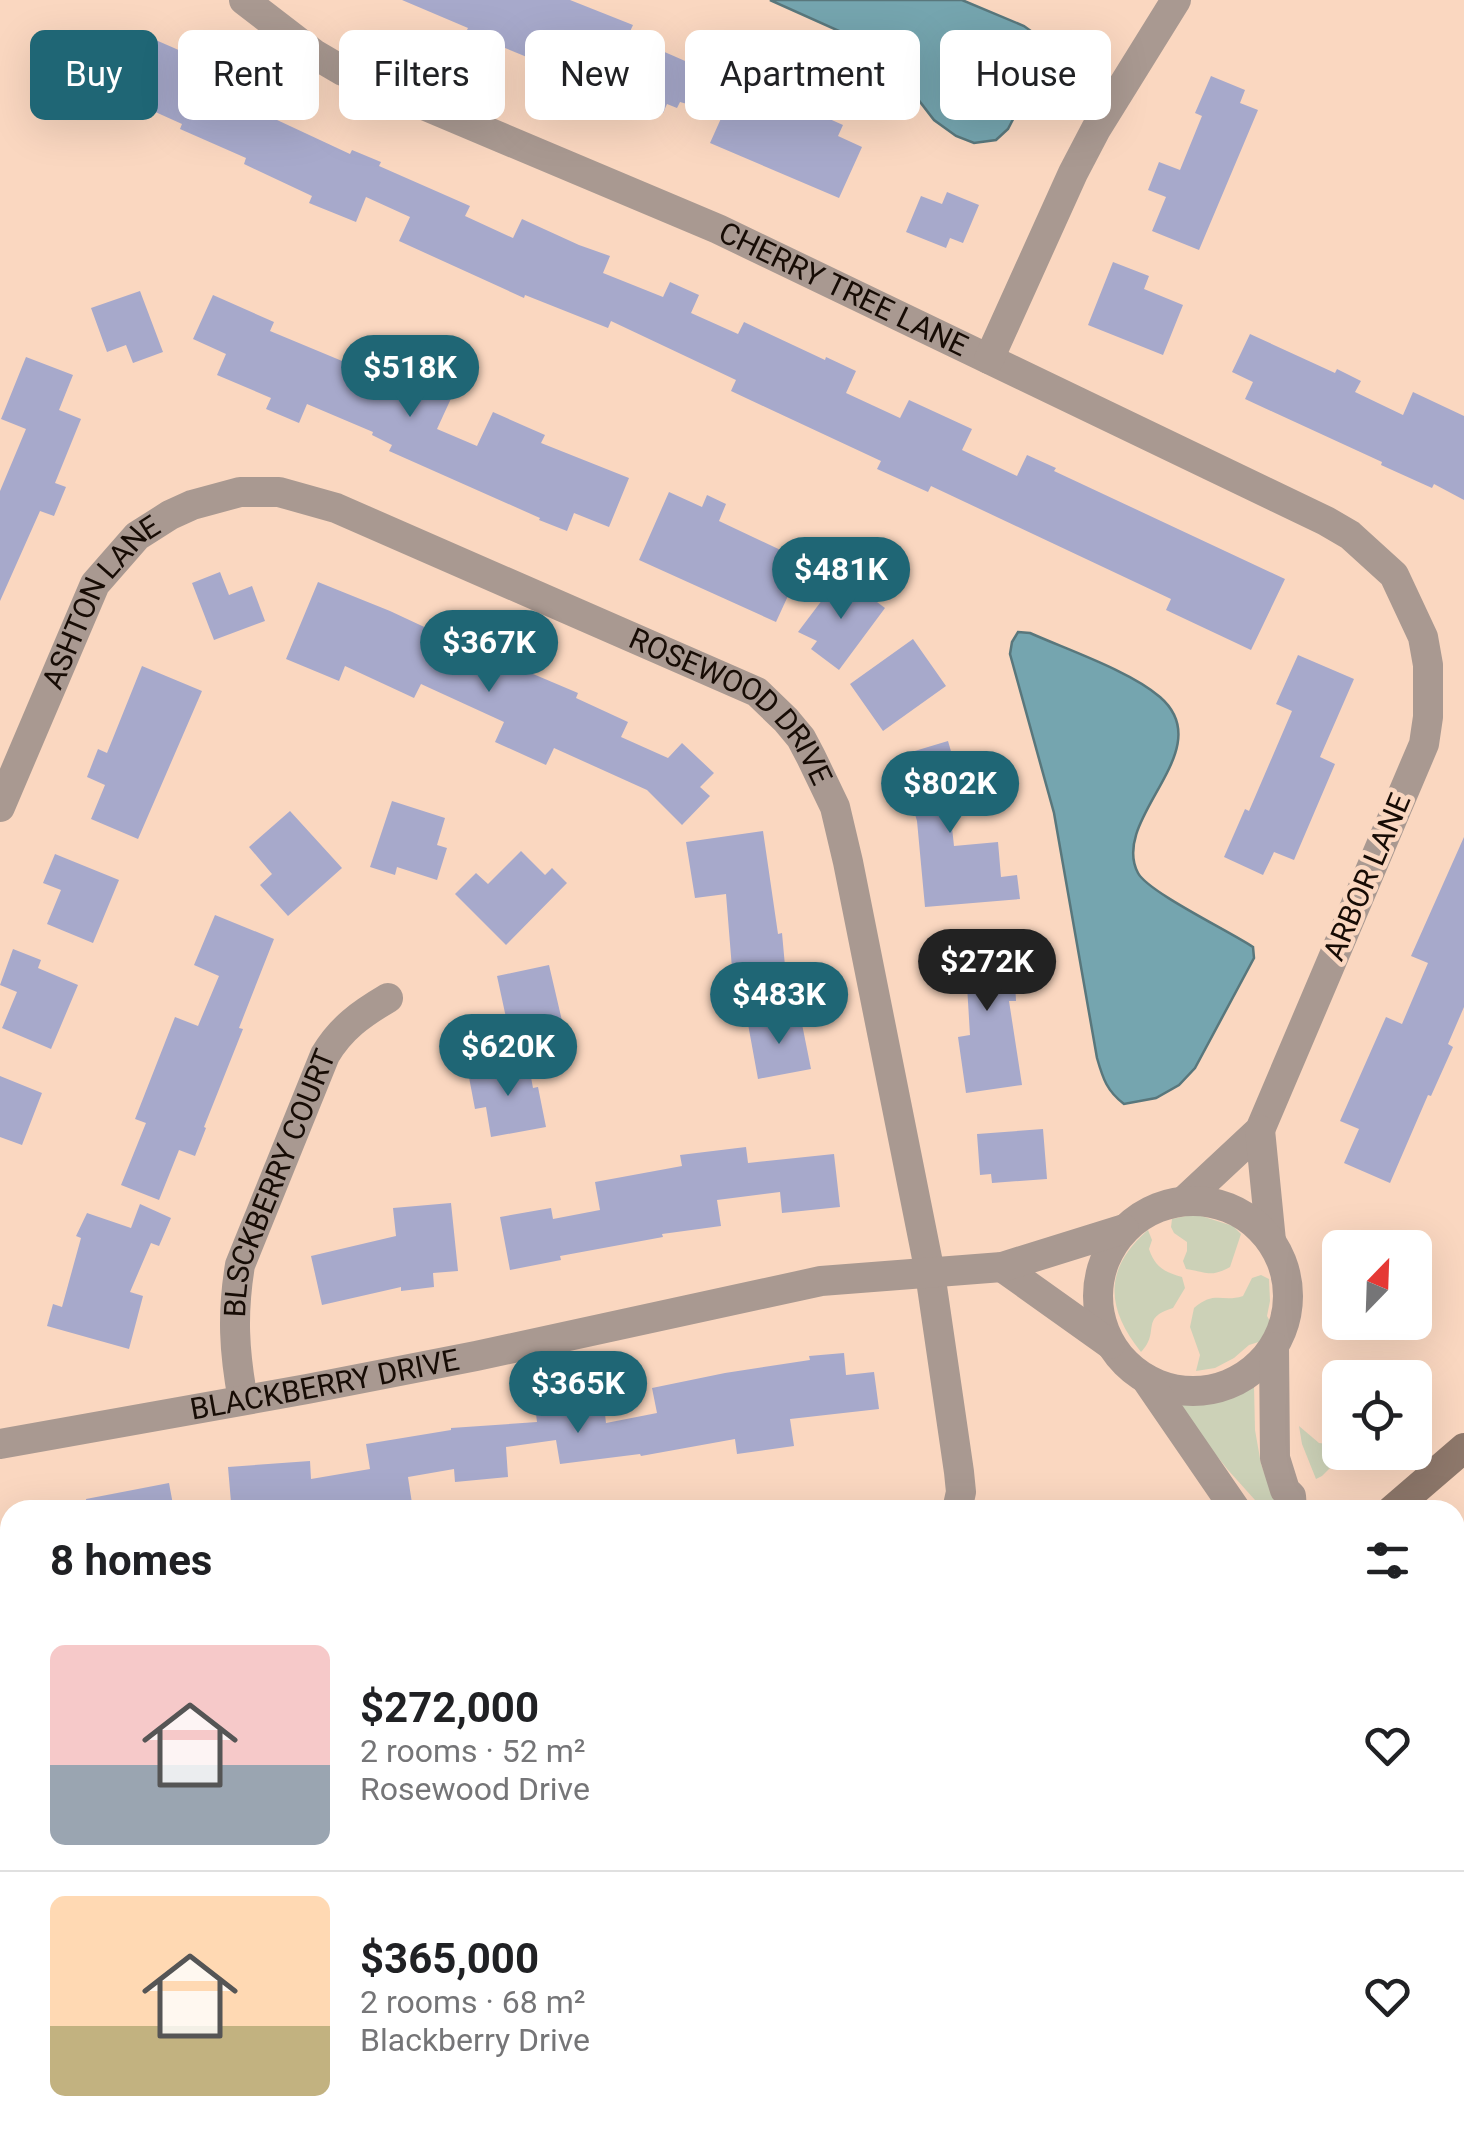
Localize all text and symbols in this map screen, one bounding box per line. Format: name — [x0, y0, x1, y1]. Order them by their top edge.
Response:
chip: Buy — [30, 30, 158, 120]
chip: Rent — [178, 30, 319, 120]
chip: Filters — [339, 30, 505, 120]
chip: New — [525, 30, 665, 120]
chip: Apartment — [685, 30, 920, 120]
chip: House — [940, 30, 1111, 120]
street label: CHERRY TREE LANE — [714, 214, 974, 363]
pin: $518K — [340, 335, 480, 420]
text: $518K — [363, 348, 457, 386]
street label: ASHTON LANE — [34, 508, 166, 694]
pin: $481K — [771, 537, 911, 622]
text: $481K — [794, 550, 888, 588]
pin: $367K — [419, 610, 559, 695]
street label: ROSEWOOD DRIVE — [624, 620, 840, 790]
text: $367K — [442, 623, 536, 661]
pin: $802K — [880, 751, 1020, 836]
text: $802K — [903, 764, 997, 802]
street label: ARBOR LANE — [1316, 788, 1417, 965]
pin: $272K — [917, 929, 1057, 1014]
text: $272K — [940, 942, 1034, 980]
pin: $483K — [709, 962, 849, 1047]
text: $483K — [732, 975, 826, 1013]
pin: $620K — [438, 1014, 578, 1099]
text: $620K — [461, 1027, 555, 1065]
street label: BLSCKBERRY COURT — [217, 1044, 342, 1318]
north arrow — [1322, 1230, 1432, 1340]
map controls — [1322, 1230, 1432, 1470]
street label: BLACKBERRY DRIVE — [187, 1342, 462, 1427]
pin: $365K — [508, 1351, 648, 1436]
button: locate — [1322, 1360, 1432, 1470]
text: $365K — [531, 1364, 625, 1402]
icon: filters — [1360, 1533, 1415, 1588]
text: 8 homes — [50, 1536, 212, 1585]
text: $272,000 — [360, 1683, 539, 1732]
icon: home — [130, 1685, 250, 1805]
icon: heart — [1360, 1718, 1415, 1773]
text: 2 rooms · 52 m² — [360, 1732, 585, 1770]
text: Rosewood Drive — [360, 1770, 590, 1808]
text: $365,000 — [360, 1934, 539, 1983]
icon: home — [130, 1936, 250, 2056]
icon: heart — [1360, 1969, 1415, 2024]
text: 2 rooms · 68 m² — [360, 1983, 585, 2021]
text: Blackberry Drive — [360, 2021, 590, 2059]

